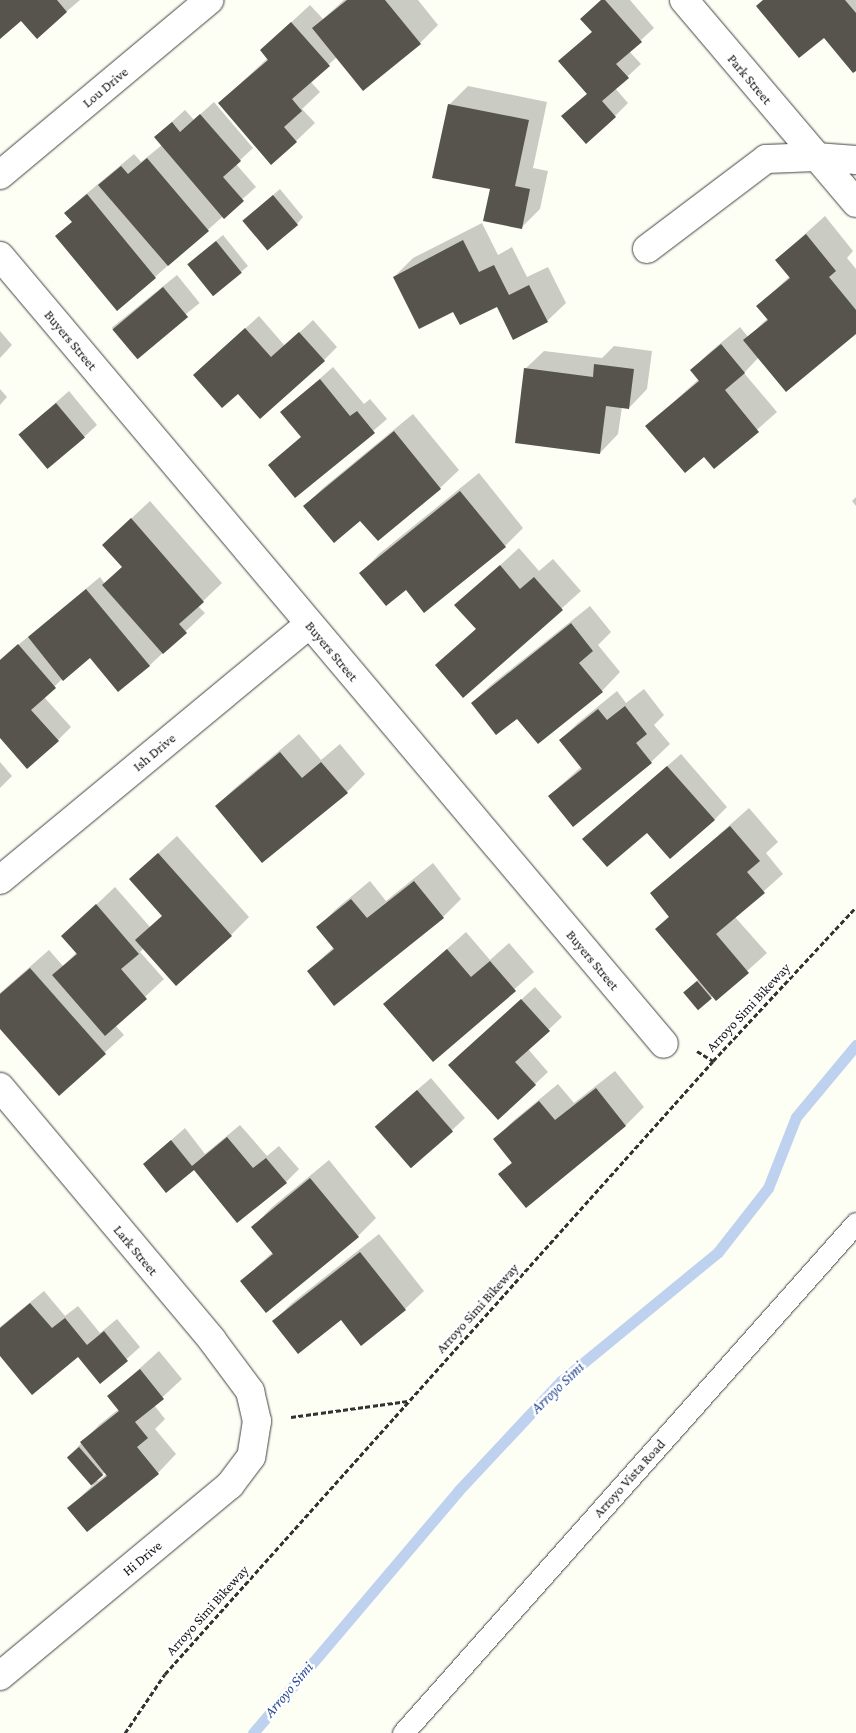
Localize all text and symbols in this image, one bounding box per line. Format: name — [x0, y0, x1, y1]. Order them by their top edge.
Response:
street label: Park Street — [724, 51, 776, 107]
street label: Lou Drive — [79, 63, 131, 111]
street label: Buyers Street — [41, 307, 101, 373]
street label: Buyers Street — [302, 618, 362, 684]
street label: Ish Drive — [129, 729, 179, 775]
street label: Buyers Street — [563, 927, 623, 993]
street label: Arroyo Simi Bikeway — [703, 959, 793, 1055]
street label: Lark Street — [110, 1221, 162, 1279]
street label: Arroyo Simi Bikeway — [432, 1260, 522, 1356]
water label: Arroyo Simi — [528, 1358, 588, 1418]
street label: Arroyo Vista Road — [589, 1435, 669, 1521]
street label: Hi Drive — [119, 1537, 165, 1579]
street label: Arroyo Simi Bikeway — [162, 1562, 252, 1658]
water label: Arroyo Simi — [261, 1659, 317, 1721]

